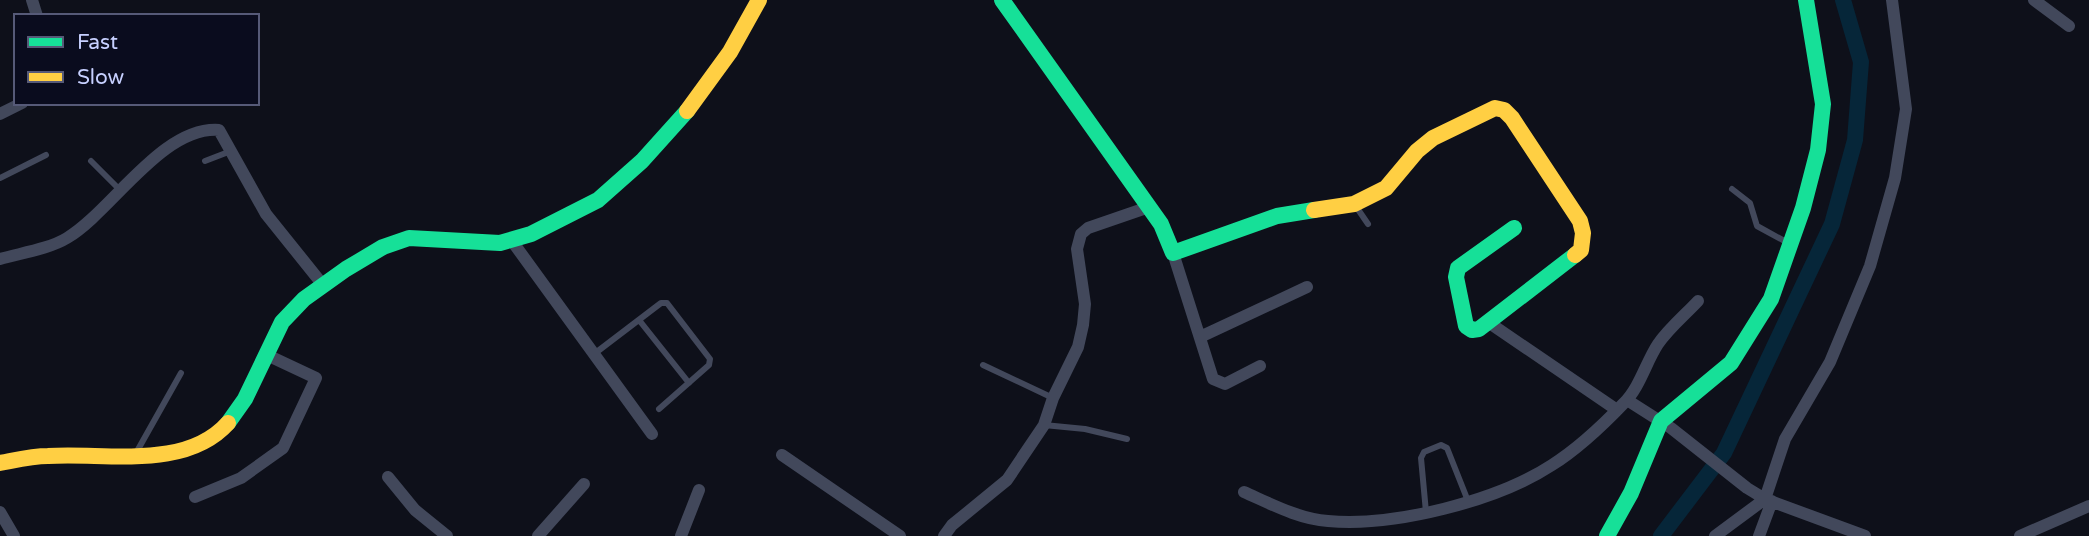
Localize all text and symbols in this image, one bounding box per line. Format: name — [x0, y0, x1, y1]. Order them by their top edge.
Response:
legend — [14, 14, 259, 105]
text: Fast — [77, 30, 118, 55]
text: Slow — [77, 65, 125, 90]

